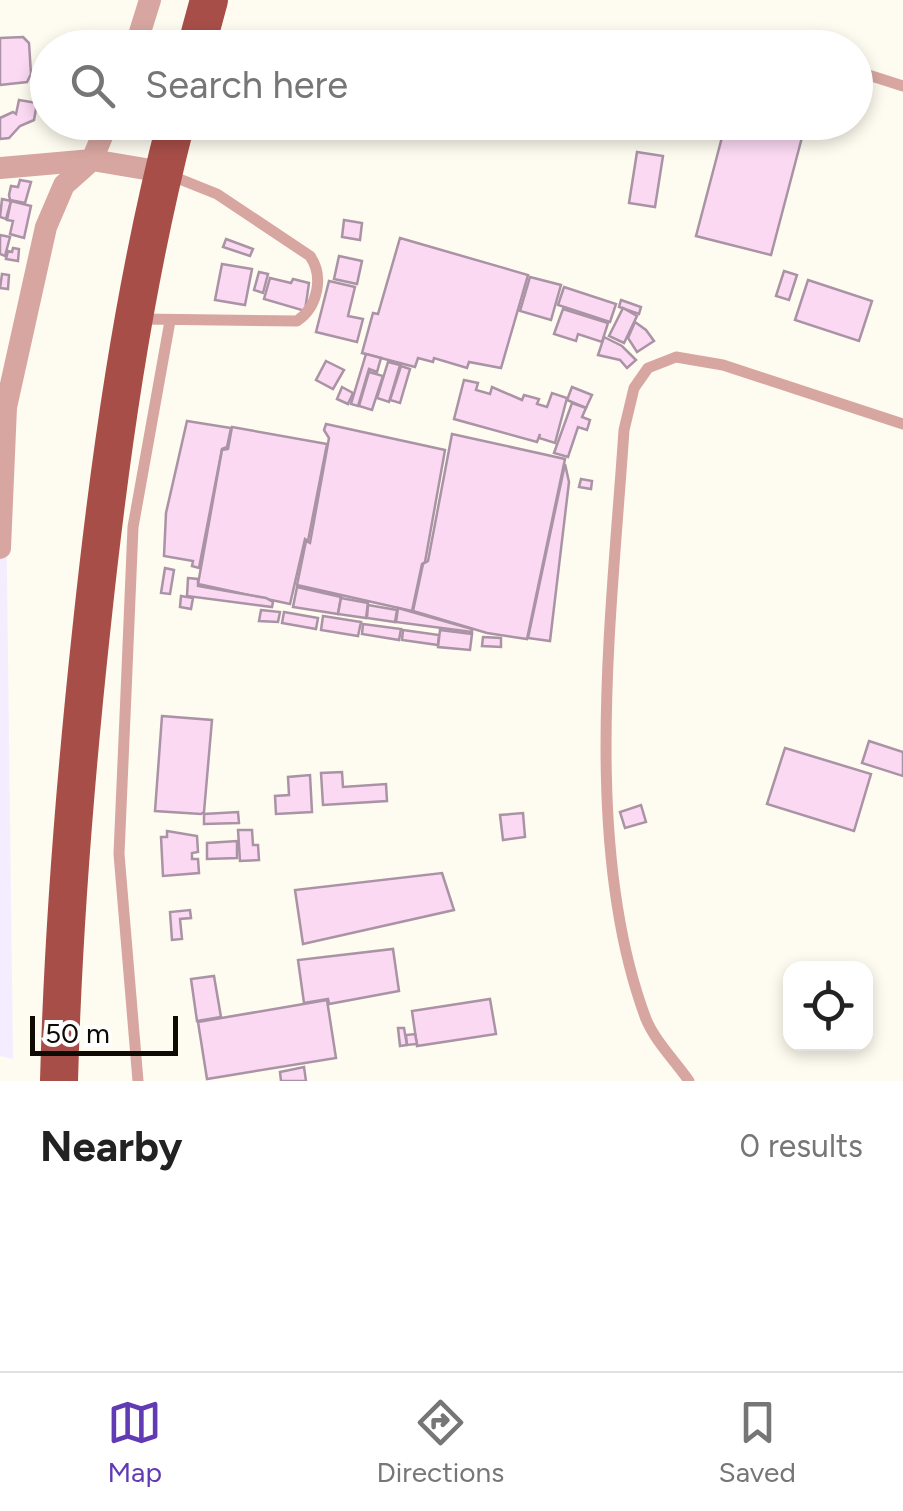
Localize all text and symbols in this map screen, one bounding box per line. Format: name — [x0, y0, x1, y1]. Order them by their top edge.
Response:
search box — [30, 30, 873, 140]
icon: search — [65, 58, 120, 113]
text: Search here — [145, 62, 348, 108]
map controls — [783, 961, 873, 1051]
button: locate — [783, 961, 873, 1051]
scale bar — [30, 1011, 178, 1056]
text: 50 m — [45, 1016, 110, 1050]
text: Nearby — [40, 1121, 182, 1172]
text: 0 results — [739, 1127, 863, 1165]
tab: Map — [107, 1395, 162, 1489]
tab: Directions — [377, 1395, 504, 1489]
tab: Saved — [719, 1395, 796, 1489]

